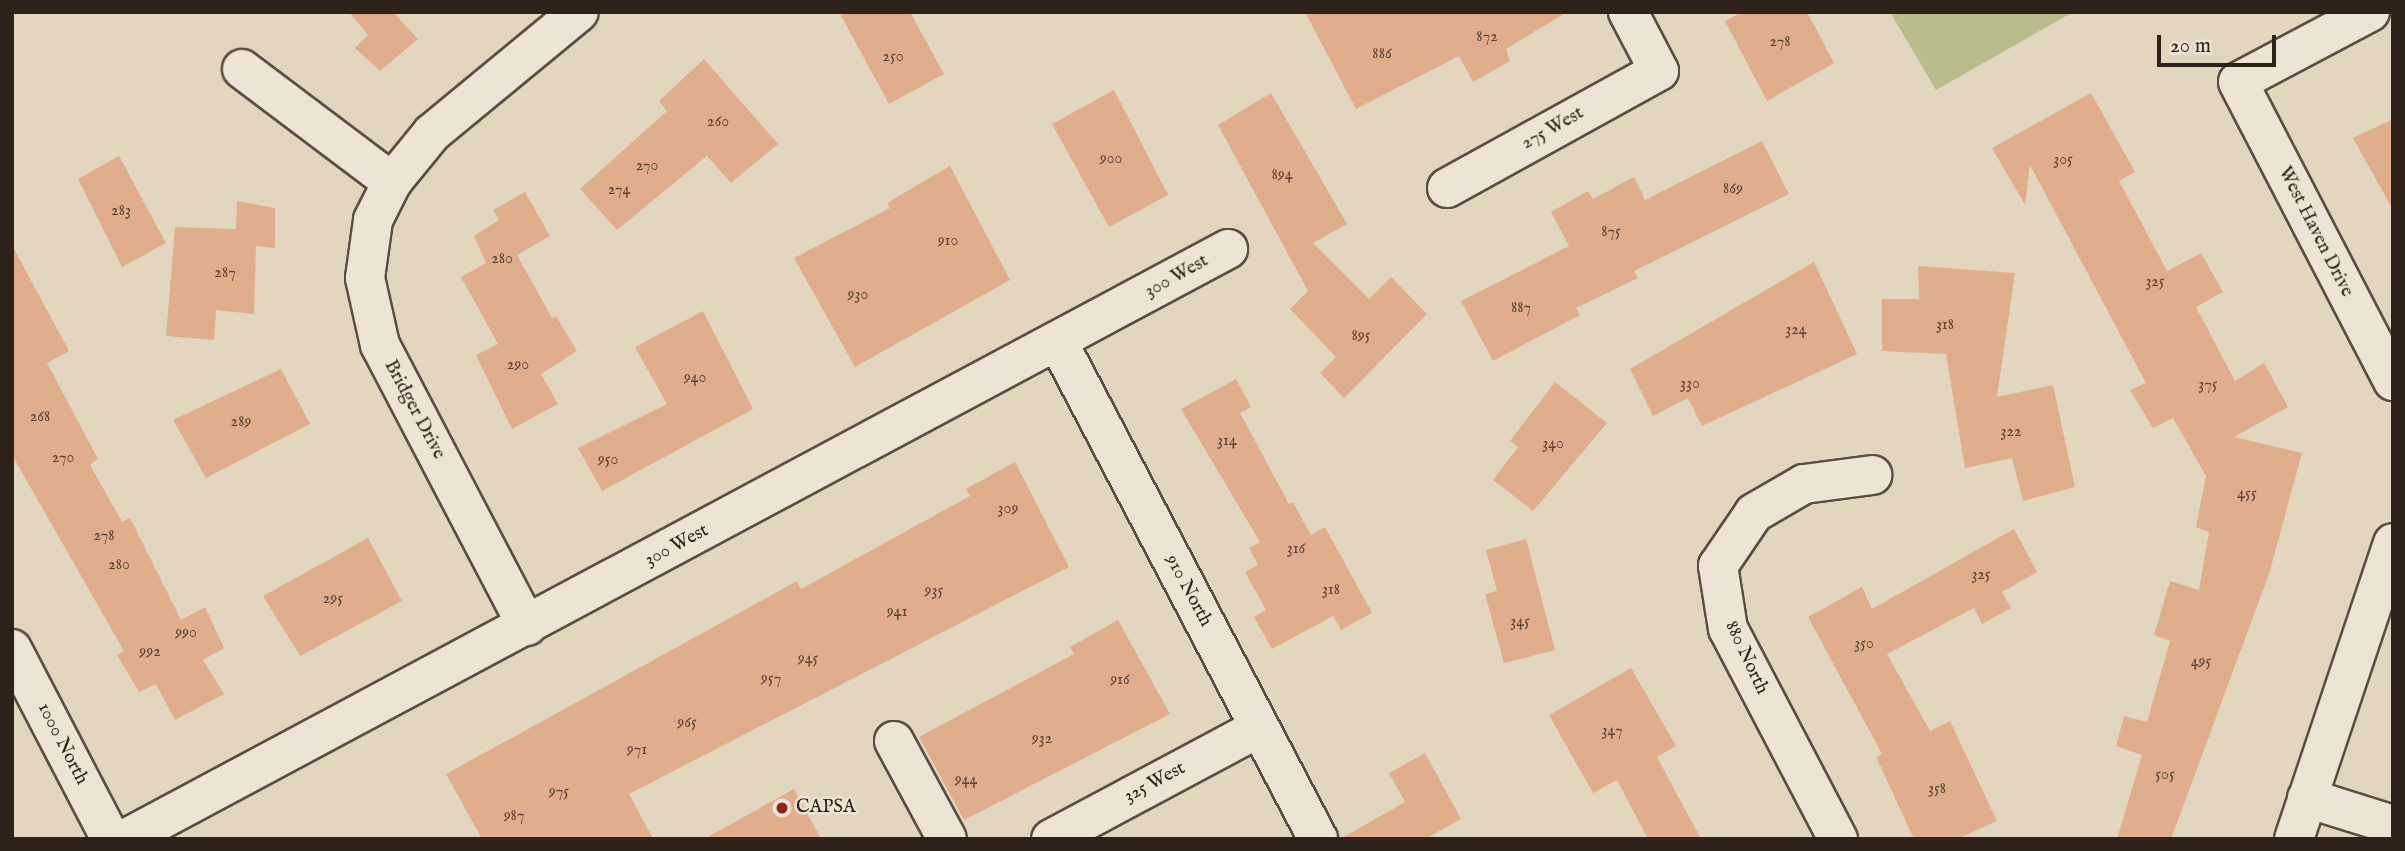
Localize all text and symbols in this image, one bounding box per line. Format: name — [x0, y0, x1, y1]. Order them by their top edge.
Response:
scale bar — [2160, 21, 2279, 65]
house number: 872 — [1476, 27, 1498, 47]
house number: 278 — [1769, 32, 1791, 52]
text: 20 m — [2170, 33, 2211, 60]
house number: 886 — [1372, 44, 1392, 64]
house number: 250 — [882, 47, 904, 67]
street label: 275 West — [1518, 103, 1588, 155]
house number: 260 — [707, 112, 729, 132]
house number: 900 — [1100, 149, 1122, 169]
house number: 305 — [2053, 150, 2073, 170]
house number: 270 — [636, 156, 658, 176]
street label: West Haven Drive — [2272, 163, 2358, 301]
house number: 894 — [1272, 165, 1292, 185]
house number: 869 — [1723, 179, 1743, 199]
house number: 274 — [608, 180, 630, 200]
house number: 283 — [111, 201, 131, 221]
house number: 875 — [1601, 222, 1621, 242]
house number: 910 — [938, 231, 958, 251]
house number: 280 — [491, 249, 513, 269]
street label: 300 West — [1141, 250, 1213, 304]
house number: 287 — [214, 263, 236, 283]
house number: 325 — [2145, 272, 2165, 292]
house number: 930 — [848, 285, 868, 305]
house number: 887 — [1511, 298, 1531, 318]
house number: 318 — [1936, 315, 1954, 335]
house number: 324 — [1785, 320, 1807, 340]
house number: 895 — [1351, 326, 1371, 346]
house number: 290 — [507, 355, 529, 375]
street label: Bridger Drive — [378, 356, 450, 464]
house number: 940 — [684, 368, 706, 388]
house number: 330 — [1680, 374, 1700, 394]
house number: 375 — [2198, 375, 2218, 395]
house number: 268 — [30, 407, 50, 427]
house number: 289 — [231, 412, 251, 432]
house number: 322 — [2001, 422, 2021, 442]
house number: 314 — [1217, 431, 1237, 451]
house number: 340 — [1542, 434, 1564, 454]
house number: 270 — [52, 448, 74, 468]
house number: 950 — [598, 450, 618, 470]
house number: 455 — [2237, 484, 2257, 504]
house number: 309 — [998, 499, 1018, 519]
street label: 300 West — [641, 520, 713, 572]
house number: 278 — [93, 526, 115, 546]
house number: 316 — [1287, 539, 1305, 559]
street label: 910 North — [1160, 551, 1216, 631]
house number: 280 — [108, 555, 130, 575]
house number: 325 — [1971, 565, 1991, 585]
house number: 318 — [1322, 580, 1340, 600]
house number: 935 — [925, 581, 943, 601]
house number: 295 — [323, 589, 343, 609]
house number: 941 — [887, 602, 907, 622]
house number: 345 — [1510, 612, 1530, 632]
street label: 880 North — [1719, 618, 1773, 698]
house number: 990 — [175, 623, 197, 643]
house number: 350 — [1854, 634, 1874, 654]
house number: 992 — [139, 642, 161, 662]
house number: 945 — [798, 649, 818, 669]
house number: 495 — [2191, 652, 2211, 672]
house number: 957 — [761, 669, 781, 689]
house number: 916 — [1110, 670, 1130, 690]
street label: 1000 North — [32, 699, 92, 789]
house number: 965 — [677, 713, 697, 733]
house number: 347 — [1602, 721, 1622, 741]
house number: 932 — [1032, 729, 1052, 749]
house number: 971 — [627, 740, 647, 760]
street label: 325 West — [1120, 757, 1190, 809]
house number: 505 — [2155, 765, 2175, 785]
house number: 944 — [955, 770, 977, 790]
house number: 358 — [1928, 779, 1946, 799]
house number: 975 — [549, 782, 569, 802]
place label: CAPSA — [796, 797, 856, 819]
marker: CAPSA — [774, 800, 790, 816]
house number: 987 — [504, 806, 524, 826]

